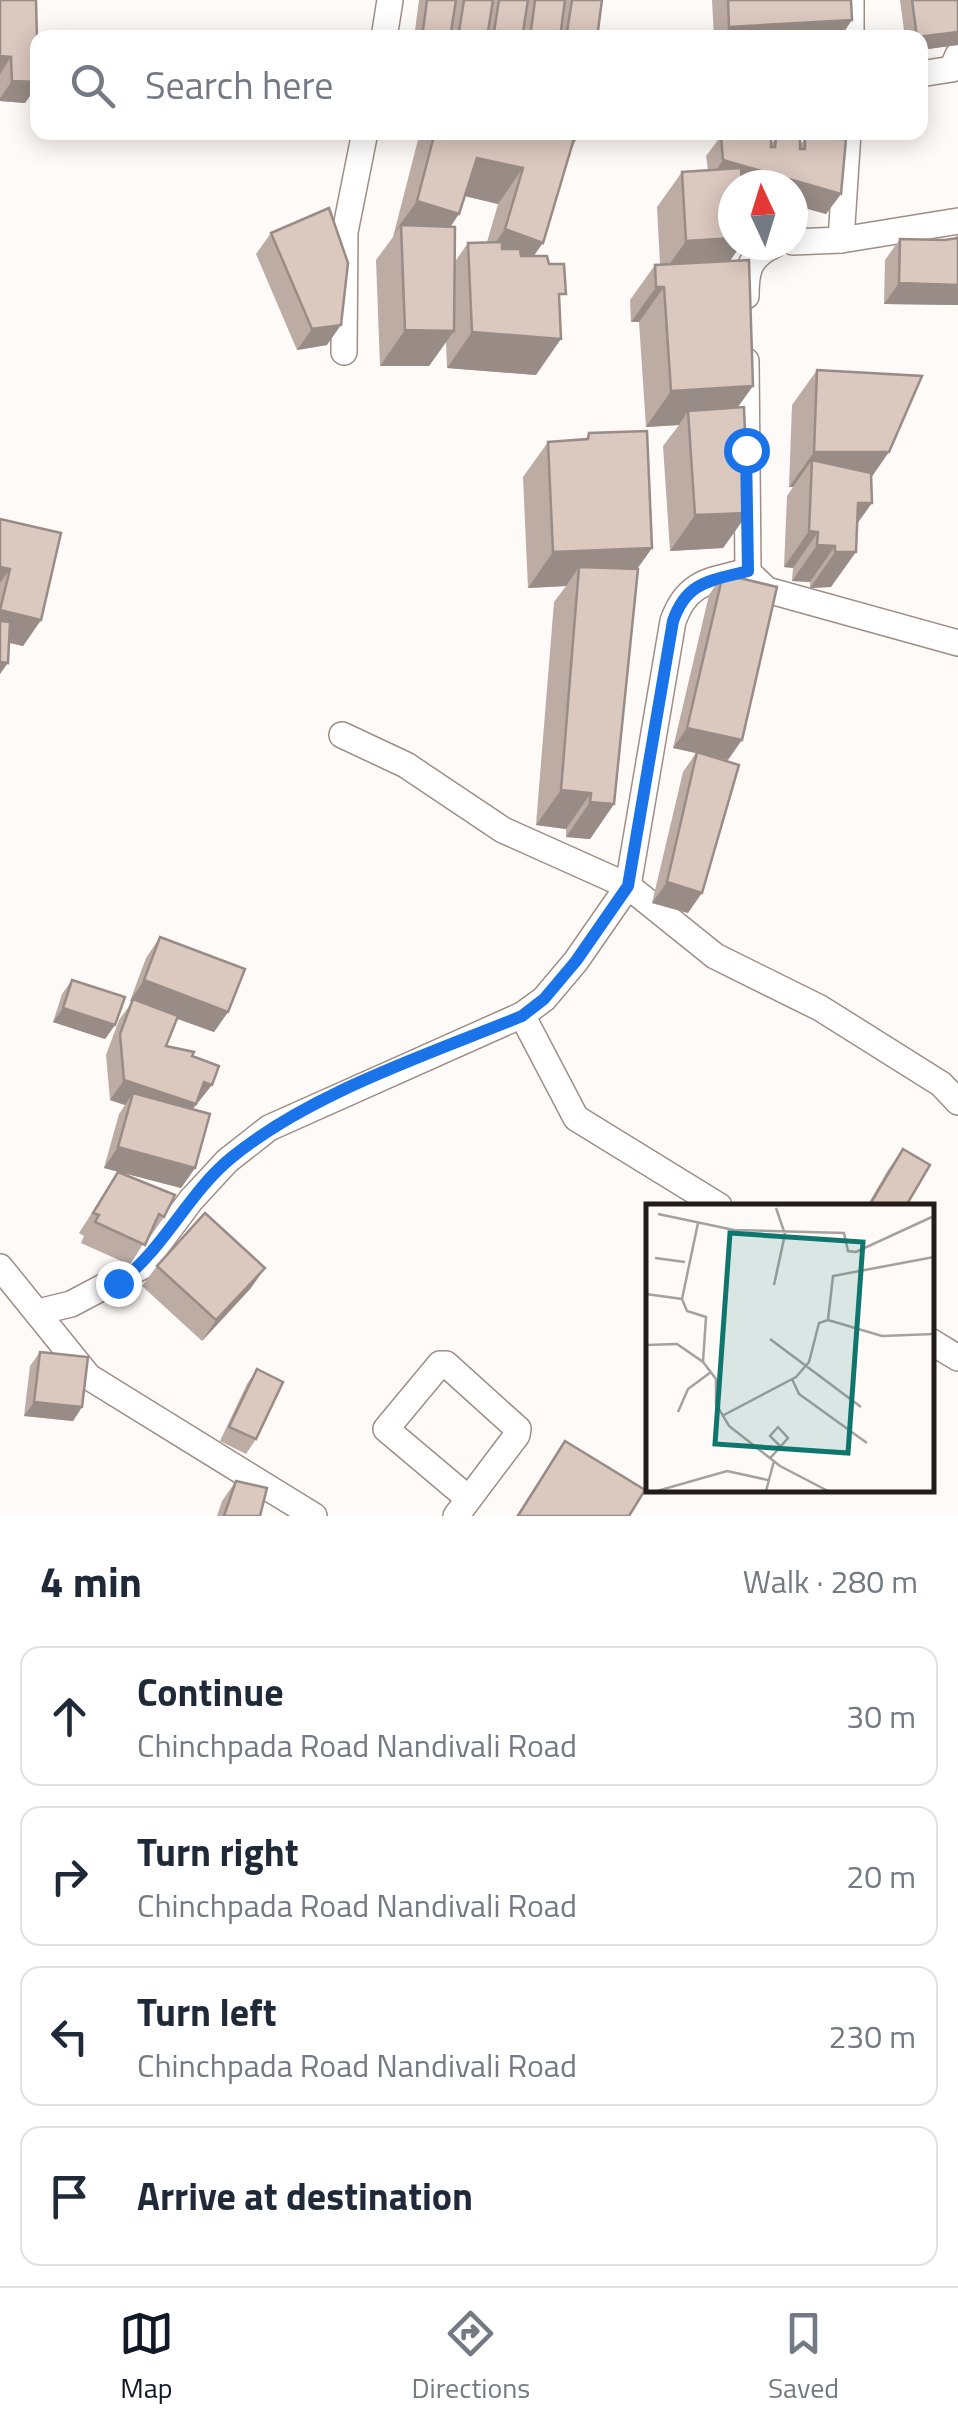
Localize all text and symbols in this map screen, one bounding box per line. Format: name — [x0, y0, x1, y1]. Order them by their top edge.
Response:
search box — [30, 30, 928, 140]
text: Search here — [145, 56, 333, 114]
icon: search — [65, 58, 120, 113]
north arrow — [718, 170, 808, 260]
route start — [724, 428, 770, 474]
inset map — [646, 1204, 933, 1491]
route end — [96, 1261, 142, 1307]
text: 4 min — [40, 1549, 142, 1613]
text: Walk · 280 m — [743, 1557, 918, 1605]
text: Continue — [137, 1663, 284, 1721]
icon: ahead — [42, 1689, 97, 1744]
text: 30 m — [846, 1692, 916, 1740]
text: Chinchpada Road Nandivali Road — [137, 1721, 577, 1769]
text: Turn right — [137, 1823, 299, 1881]
icon: right — [42, 1849, 97, 1904]
text: 20 m — [846, 1852, 916, 1900]
text: Chinchpada Road Nandivali Road — [137, 1881, 577, 1929]
text: Turn left — [137, 1983, 277, 2041]
icon: left — [42, 2009, 97, 2064]
text: 230 m — [828, 2012, 916, 2060]
text: Chinchpada Road Nandivali Road — [137, 2041, 577, 2089]
text: Arrive at destination — [137, 2167, 473, 2225]
icon: arrive — [42, 2169, 97, 2224]
tab: Map — [119, 2306, 174, 2409]
tab: Directions — [412, 2306, 530, 2409]
tab: Saved — [768, 2306, 839, 2409]

